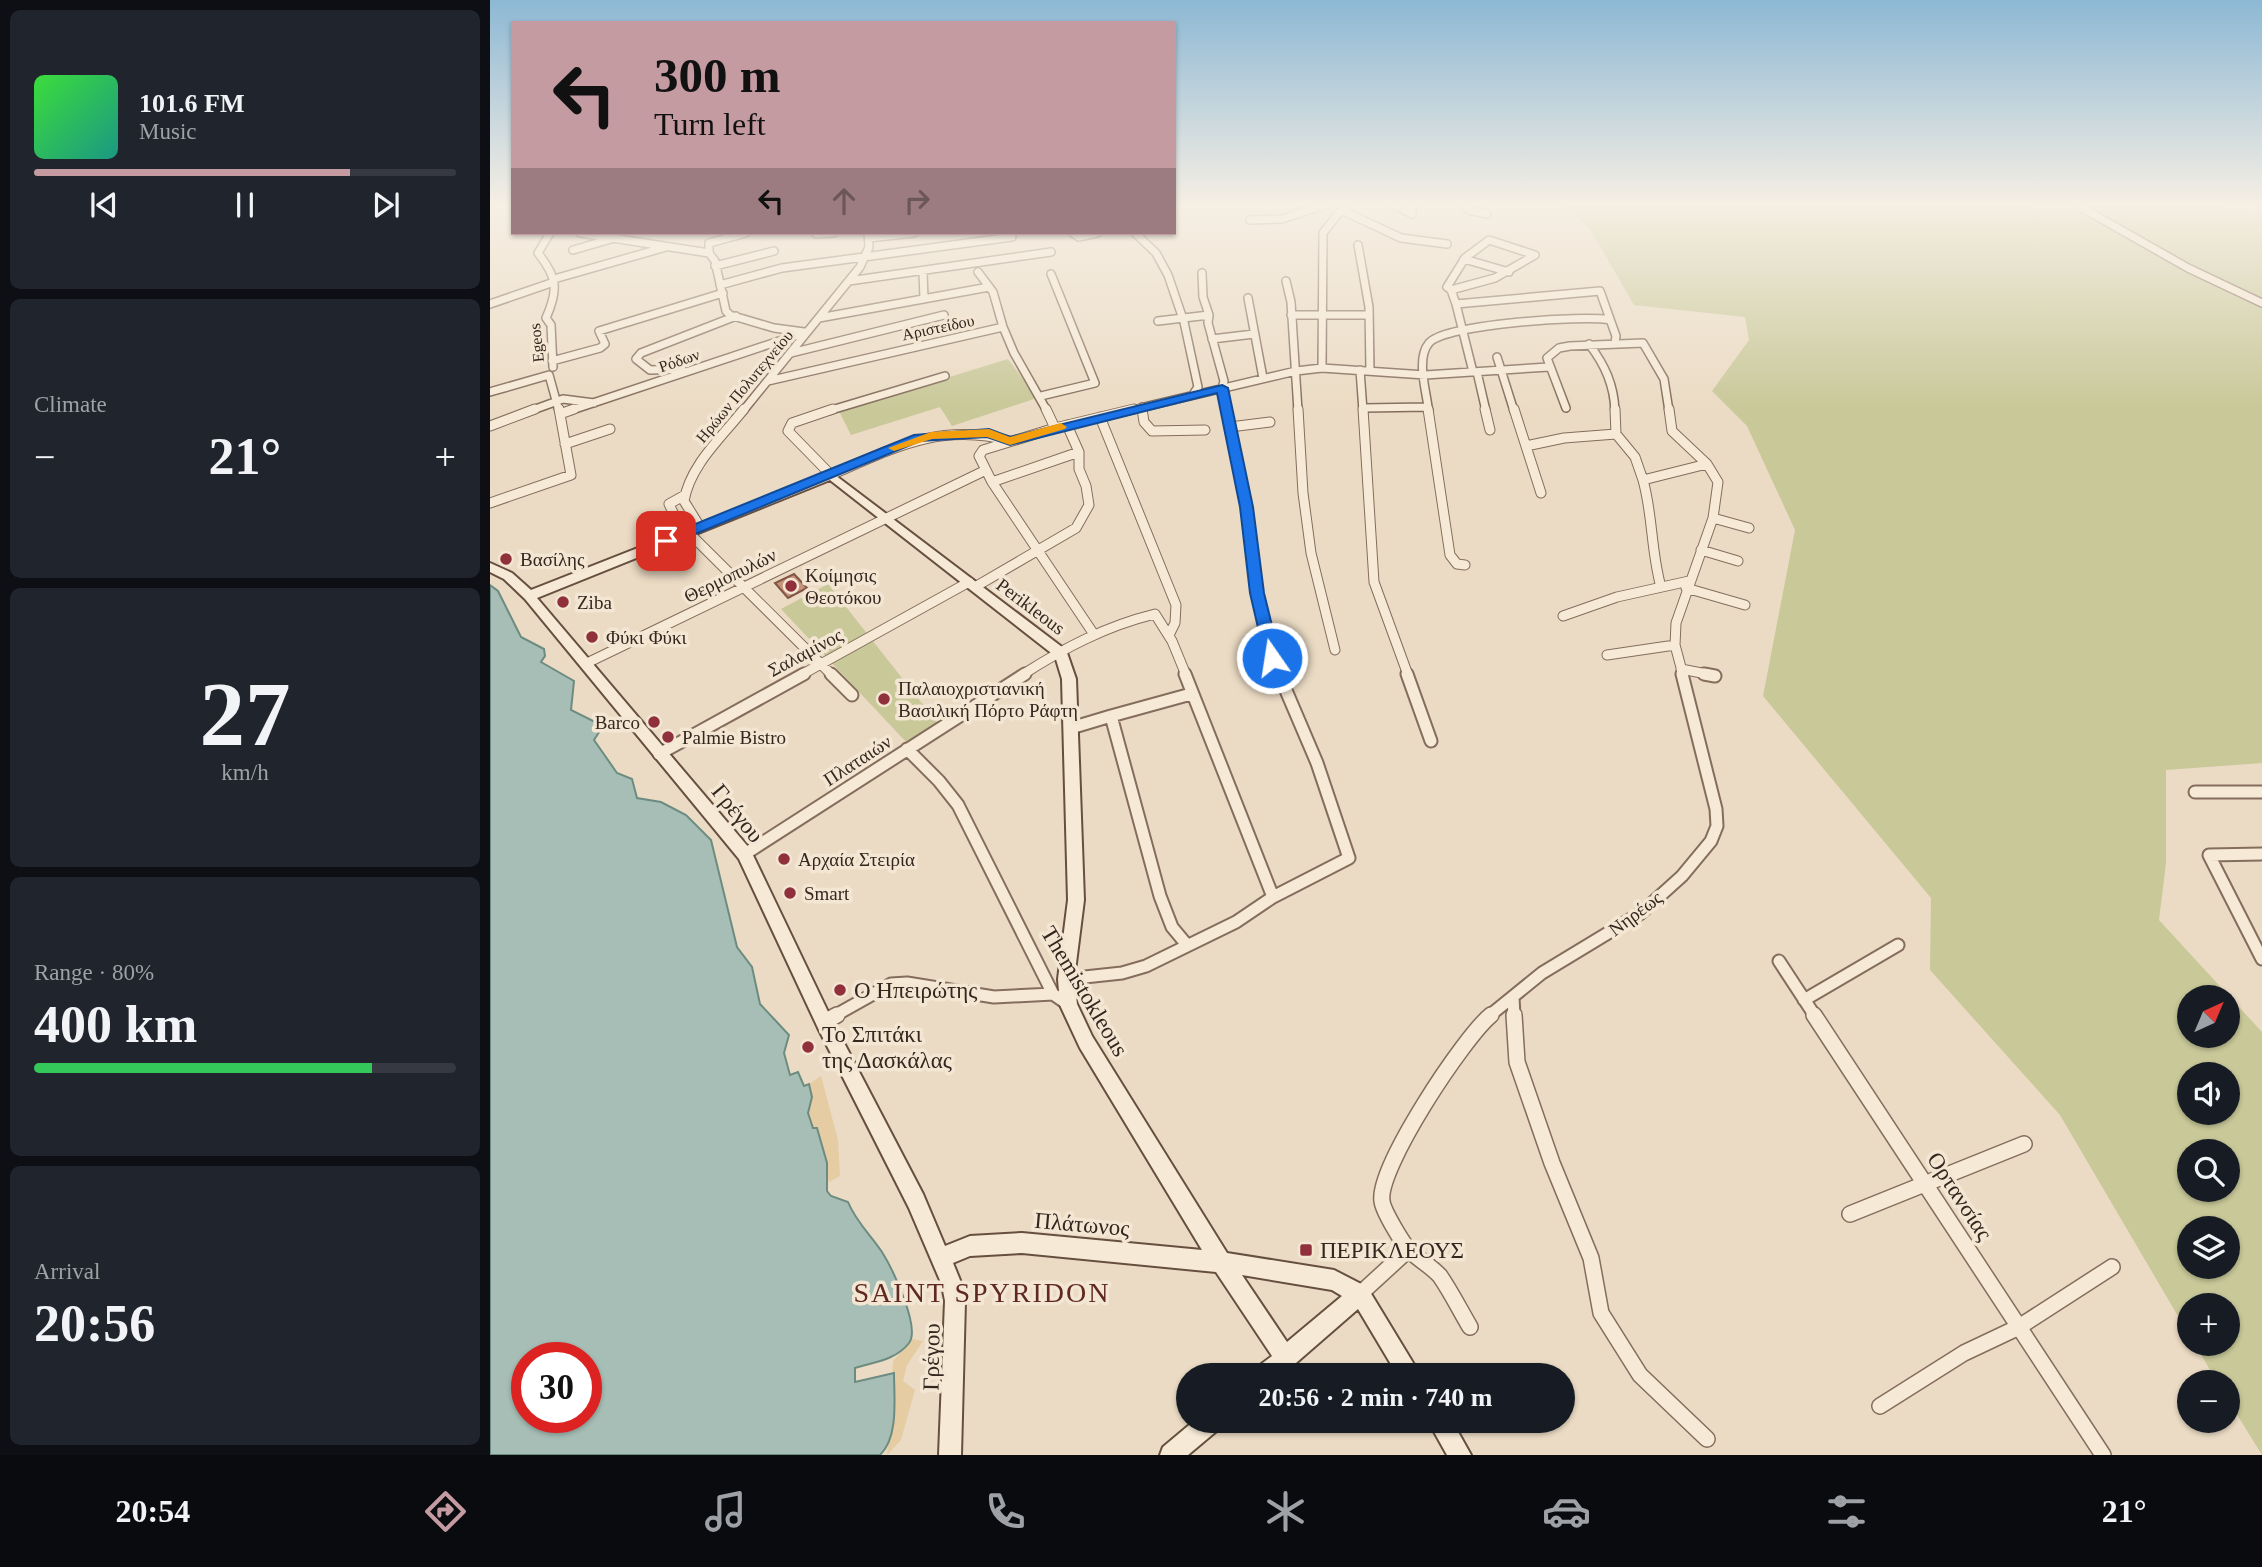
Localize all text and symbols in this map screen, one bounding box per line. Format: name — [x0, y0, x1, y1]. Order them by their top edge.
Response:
text: 300 m — [654, 48, 781, 103]
icon: left — [539, 49, 630, 140]
text: 101.6 FM — [139, 89, 244, 118]
text: Turn left — [654, 106, 766, 142]
text: Music — [139, 119, 197, 144]
icon: left — [752, 182, 790, 220]
icon: ahead — [825, 182, 863, 220]
icon: right — [898, 182, 936, 220]
icon: previous — [85, 186, 123, 224]
icon: pause — [226, 186, 264, 224]
icon: next — [367, 186, 405, 224]
street label: Αριστείδου — [900, 312, 976, 344]
street label: Egeos — [526, 323, 548, 363]
street label: Ηρώων Πολυτεχνείου — [692, 327, 797, 447]
street label: Ρόδων — [656, 346, 702, 375]
text: Climate — [34, 392, 107, 417]
text: 21° — [209, 428, 281, 485]
text: − — [34, 436, 55, 478]
text: + — [435, 436, 456, 478]
pin — [636, 511, 696, 571]
icon: arrive — [647, 522, 685, 560]
street label: Θερμοπυλών — [681, 544, 780, 607]
place label: Βασίλης — [520, 549, 585, 570]
marker: Βασίλης — [498, 551, 514, 567]
place label: Κοίμησις Θεοτόκου — [805, 565, 881, 608]
street label: Perikleous — [992, 574, 1069, 639]
marker: Κοίμησις Θεοτόκου — [783, 578, 799, 594]
place label: Ziba — [577, 592, 612, 613]
marker: Ziba — [555, 594, 571, 610]
position arrow — [1235, 621, 1309, 695]
street label: Σαλαμίνος — [765, 624, 846, 681]
place label: Φύκι Φύκι — [606, 627, 688, 648]
marker: Φύκι Φύκι — [584, 629, 600, 645]
text: 27 — [200, 664, 291, 765]
place label: Παλαιοχριστιανική Βασιλική Πόρτο Ράφτη — [898, 678, 1078, 721]
marker: Παλαιοχριστιανική Βασιλική Πόρτο Ράφτη — [876, 691, 892, 707]
place label: Barco — [595, 712, 640, 733]
marker: Barco — [646, 714, 662, 730]
place label: Palmie Bistro — [682, 727, 786, 748]
marker: Palmie Bistro — [660, 729, 676, 745]
street label: Πλαταιών — [819, 731, 895, 790]
text: km/h — [221, 760, 269, 785]
street label: Γρέγου — [707, 779, 769, 847]
place label: Αρχαία Στειρία — [798, 849, 915, 870]
marker: Αρχαία Στειρία — [776, 851, 792, 867]
place label: Smart — [804, 883, 850, 904]
marker: Smart — [782, 885, 798, 901]
street label: Νηρέως — [1605, 886, 1666, 940]
street label: Themistokleous — [1036, 922, 1133, 1061]
text: Range · 80% — [34, 960, 154, 985]
place label: Ο Ηπειρώτης — [854, 978, 977, 1003]
marker: Ο Ηπειρώτης — [832, 982, 848, 998]
north arrow — [2177, 985, 2240, 1048]
map controls — [2177, 985, 2240, 1433]
text: 400 km — [34, 996, 197, 1053]
place label: Το Σπιτάκι της Δασκάλας — [822, 1022, 952, 1073]
marker: Το Σπιτάκι της Δασκάλας — [800, 1039, 816, 1055]
button: sound — [2177, 1062, 2240, 1125]
button: search — [2177, 1139, 2240, 1202]
street label: Ορτανσίας — [1922, 1148, 1997, 1245]
street label: Πλάτωνος — [1033, 1208, 1130, 1241]
button: layers — [2177, 1216, 2240, 1279]
place label: ΠΕΡΙΚΛΕΟΥΣ — [1320, 1238, 1464, 1263]
marker: ΠΕΡΙΚΛΕΟΥΣ — [1298, 1242, 1314, 1258]
text: Arrival — [34, 1259, 100, 1284]
district label: SAINT SPYRIDON — [854, 1277, 1110, 1308]
button: + — [2177, 1293, 2240, 1356]
text: 20:56 — [34, 1295, 155, 1352]
street label: Γρέγου — [918, 1323, 945, 1391]
speed limit sign: 30 — [511, 1342, 602, 1433]
button: − — [2177, 1370, 2240, 1433]
text: 20:56 · 2 min · 740 m — [1259, 1383, 1493, 1412]
icon: directions — [421, 1487, 470, 1536]
icon: music — [701, 1487, 750, 1536]
icon: phone — [981, 1487, 1030, 1536]
icon: climate — [1261, 1487, 1310, 1536]
icon: car — [1542, 1487, 1591, 1536]
icon: filters — [1822, 1487, 1871, 1536]
text: 20:54 — [116, 1493, 190, 1529]
text: 21° — [2102, 1493, 2146, 1529]

